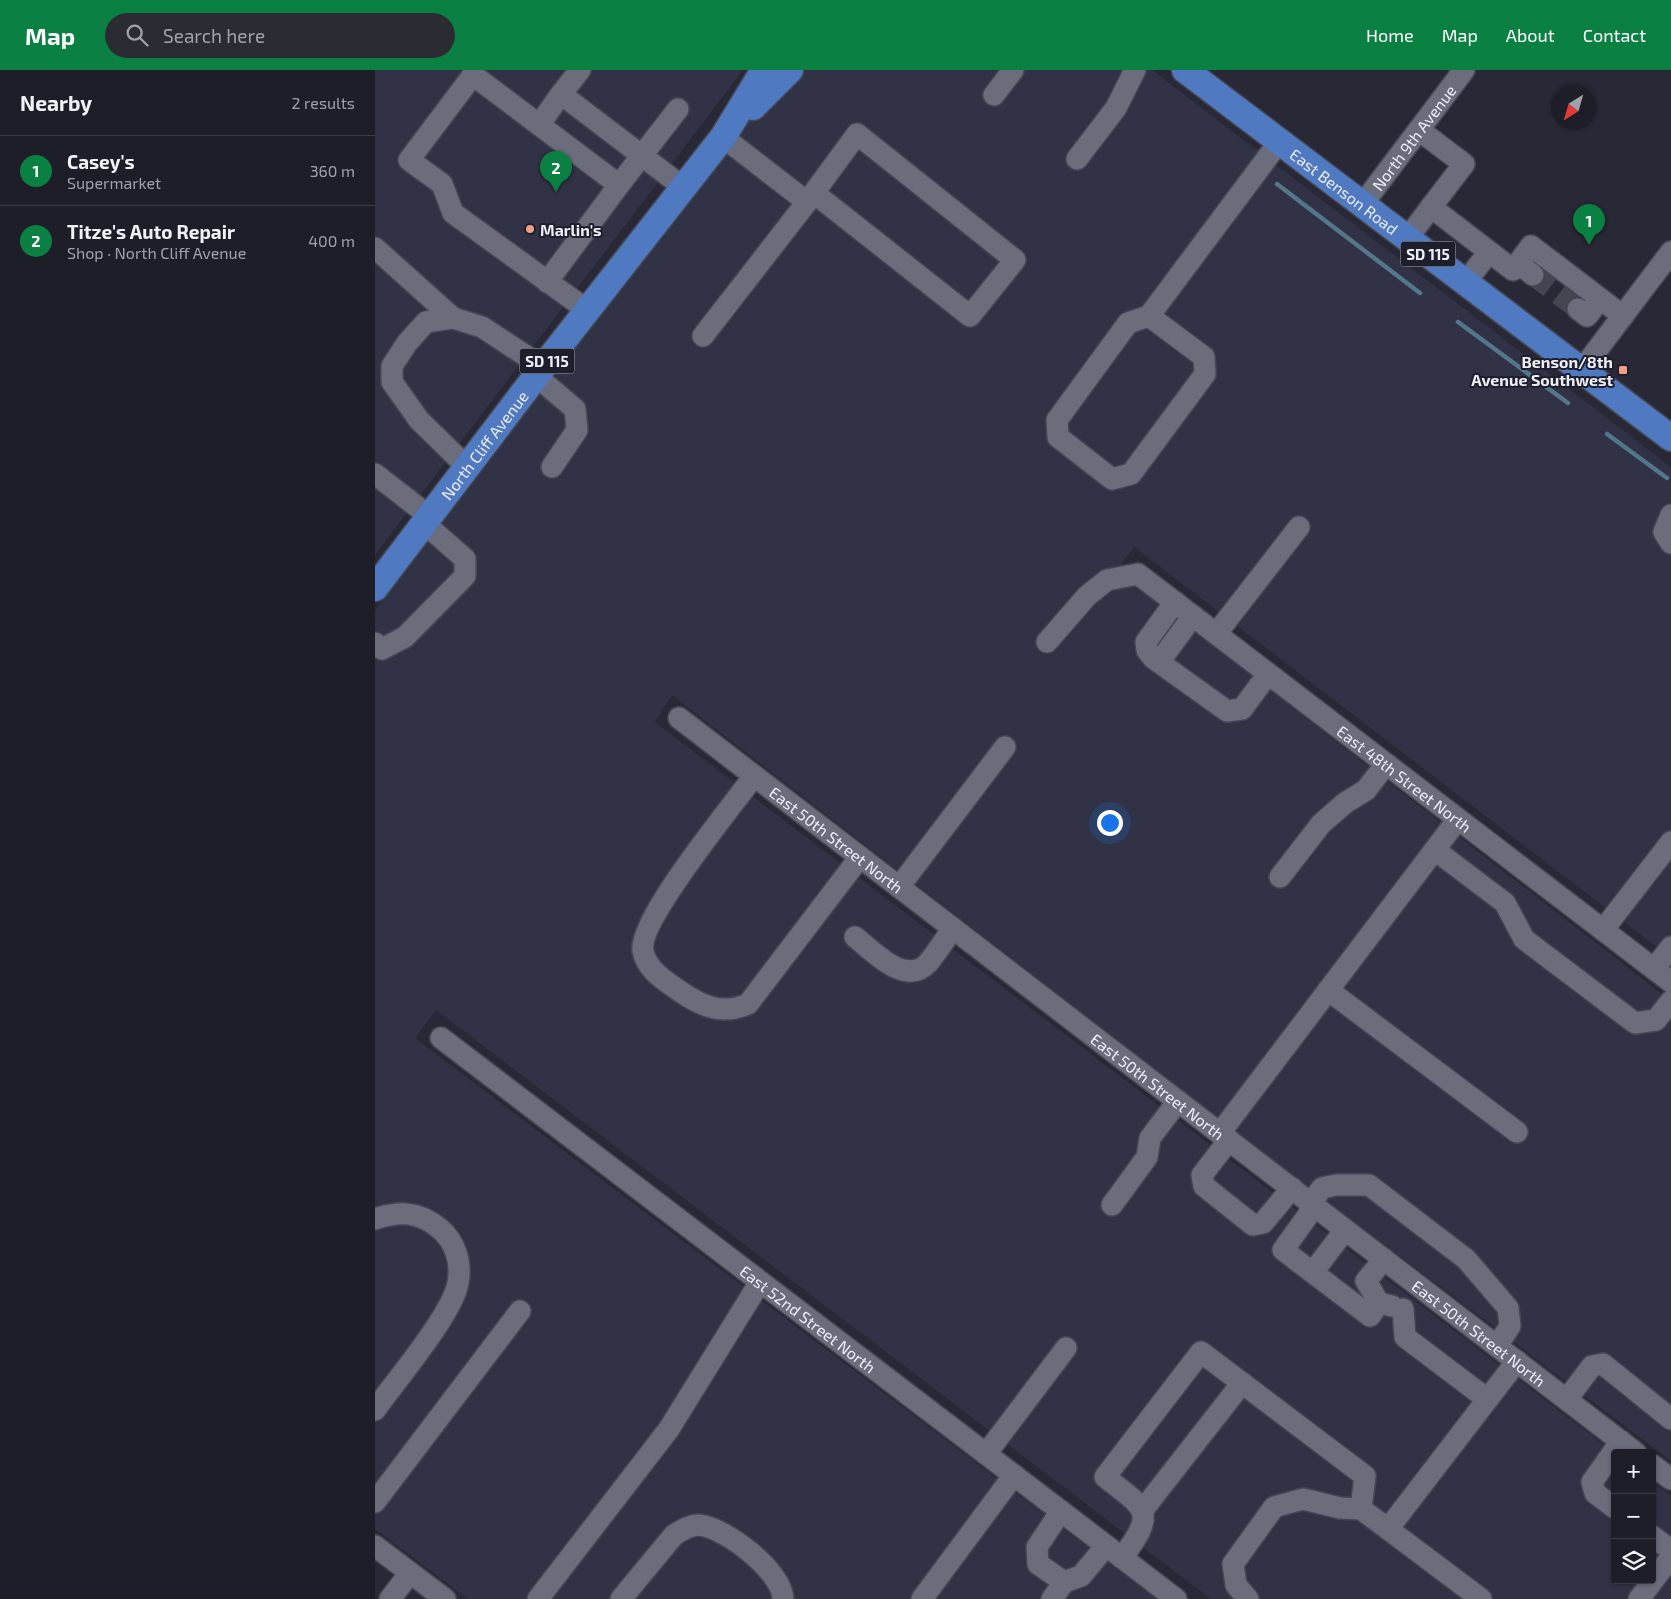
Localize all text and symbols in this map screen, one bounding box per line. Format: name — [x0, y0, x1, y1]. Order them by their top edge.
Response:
search box — [105, 13, 455, 58]
text: Map — [25, 21, 75, 50]
icon: search — [123, 21, 151, 49]
text: Search here — [163, 24, 265, 47]
text: Home — [1366, 24, 1414, 46]
text: Map — [1442, 24, 1478, 46]
text: About — [1506, 24, 1555, 46]
text: Contact — [1583, 24, 1646, 46]
street label: North 9th Avenue — [1367, 81, 1459, 194]
north arrow — [1551, 85, 1596, 130]
text: Nearby — [20, 90, 92, 115]
text: 2 results — [292, 93, 355, 112]
street label: East Benson Road — [1287, 144, 1402, 238]
text: Casey's — [67, 150, 135, 173]
pin: 2 — [540, 151, 572, 192]
text: 1 — [33, 161, 39, 180]
text: 360 m — [310, 161, 355, 180]
text: Supermarket — [67, 173, 161, 192]
pin: 1 — [1573, 204, 1605, 245]
text: Titze's Auto Repair — [67, 220, 235, 243]
place label: Marlin's — [540, 220, 602, 239]
marker: Marlin's — [524, 223, 536, 235]
text: 2 — [31, 231, 41, 250]
text: 400 m — [308, 231, 355, 250]
road number: SD 115 — [1401, 242, 1455, 266]
text: Shop · North Cliff Avenue — [67, 243, 246, 262]
road number: SD 115 — [519, 348, 575, 374]
place label: Benson/8th Avenue Southwest — [1471, 352, 1613, 389]
marker: Benson/8th Avenue Southwest — [1617, 364, 1629, 376]
street label: North Cliff Avenue — [436, 386, 531, 503]
street label: East 48th Street North — [1334, 721, 1476, 836]
street label: East 50th Street North — [766, 782, 907, 896]
your location — [1097, 810, 1123, 836]
street label: East 50th Street North — [1088, 1029, 1228, 1143]
street label: East 52nd Street North — [737, 1261, 880, 1376]
street label: East 50th Street North — [1409, 1275, 1550, 1390]
map controls — [1611, 1449, 1656, 1584]
button: + — [1611, 1449, 1656, 1494]
button: − — [1611, 1494, 1656, 1539]
button: layers — [1611, 1539, 1656, 1584]

